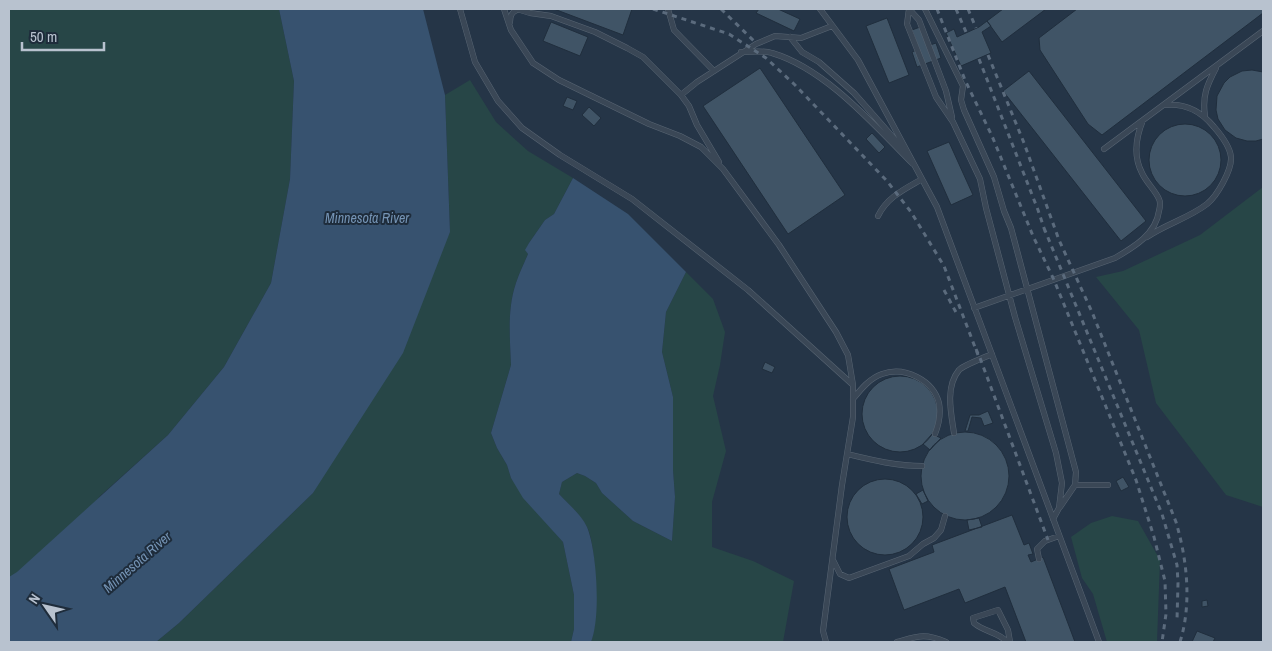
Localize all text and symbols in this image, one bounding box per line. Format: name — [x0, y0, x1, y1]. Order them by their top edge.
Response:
scale bar — [22, 20, 105, 52]
text: 50 m — [30, 26, 57, 47]
water label: Minnesota River — [325, 209, 410, 227]
water label: Minnesota River — [99, 527, 176, 596]
north arrow — [20, 581, 70, 631]
text: N — [24, 590, 44, 607]

